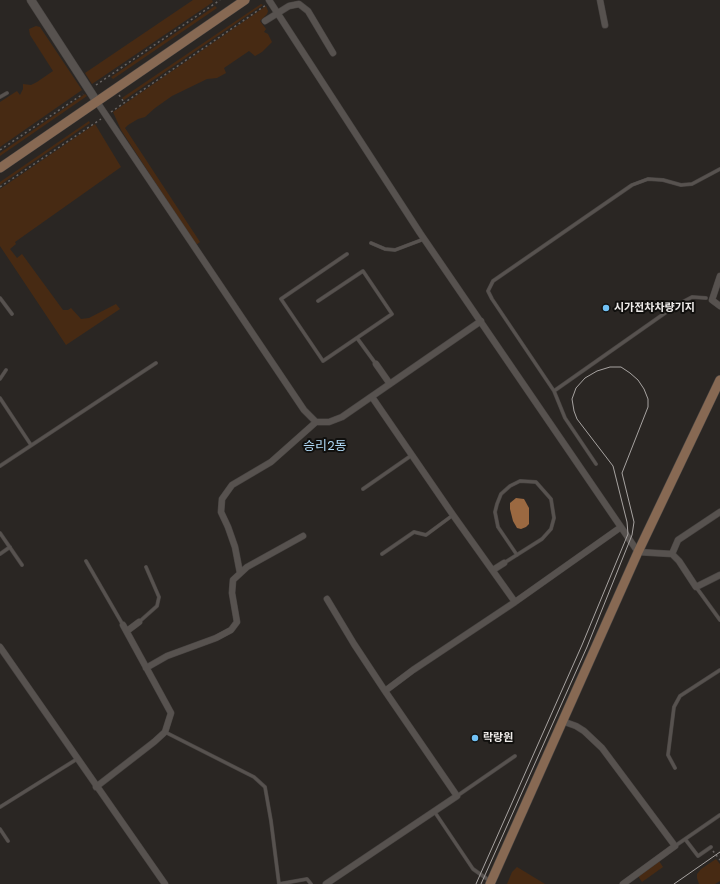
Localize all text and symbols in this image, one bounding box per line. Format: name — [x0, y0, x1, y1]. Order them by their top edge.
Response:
place label: 시가전차차량기지 — [614, 301, 695, 315]
marker: 시가전차차량기지 — [601, 303, 611, 313]
district label: 승리2동 — [303, 438, 347, 454]
place label: 락랑원 — [483, 731, 513, 745]
marker: 락랑원 — [470, 733, 480, 743]

